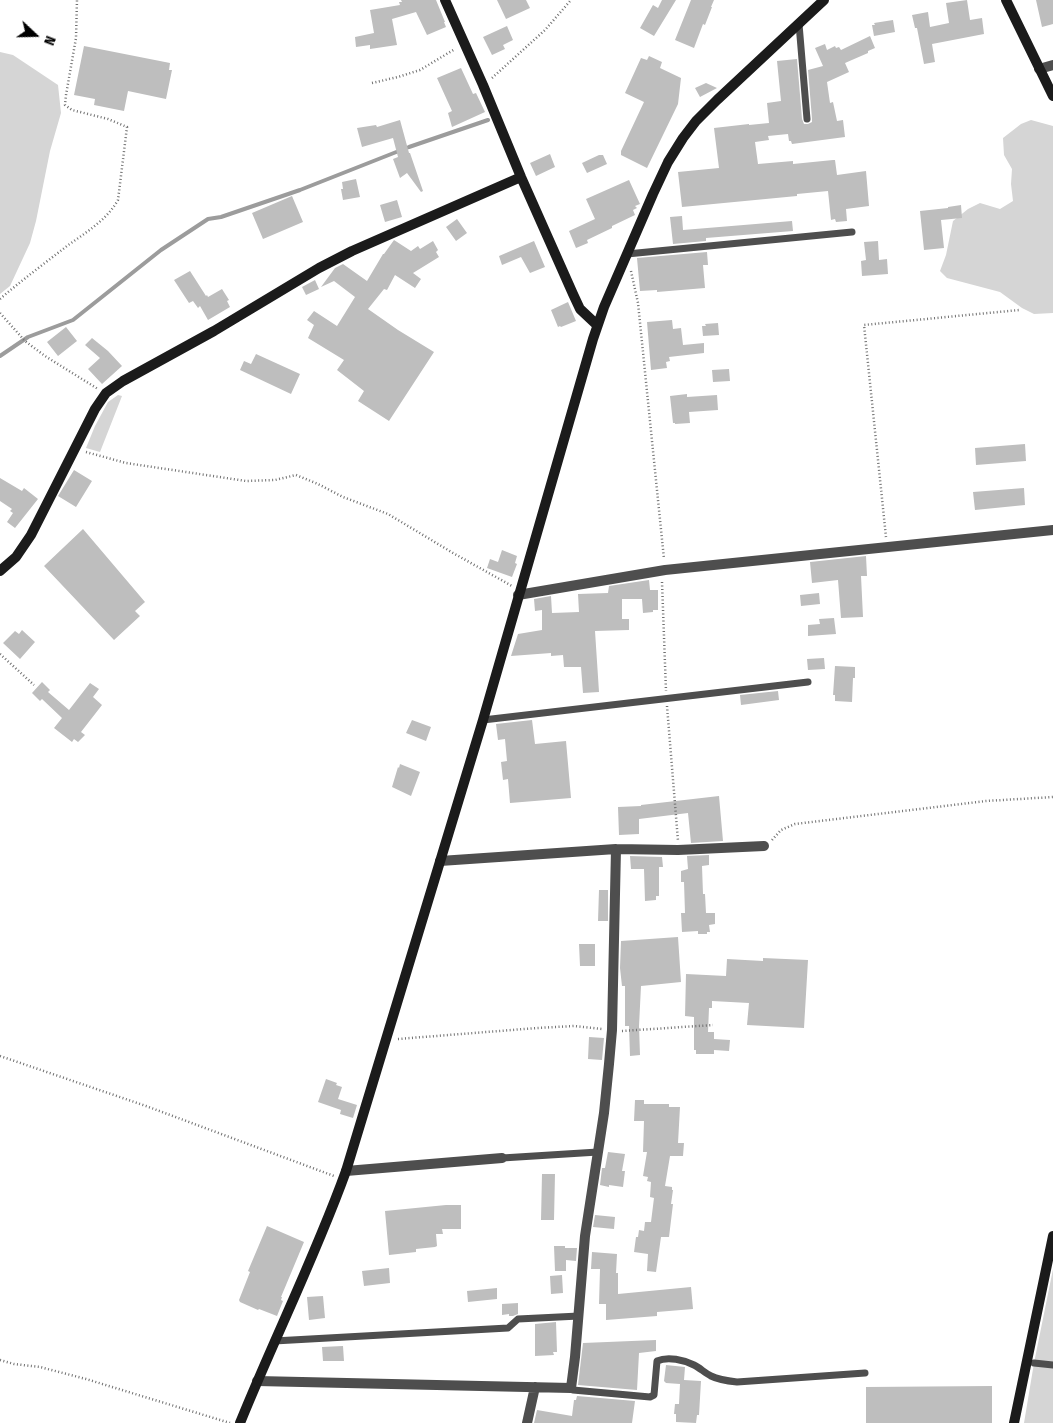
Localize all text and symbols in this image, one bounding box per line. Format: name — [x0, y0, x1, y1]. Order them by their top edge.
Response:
north arrow — [10, 10, 60, 60]
text: N — [40, 34, 59, 48]

